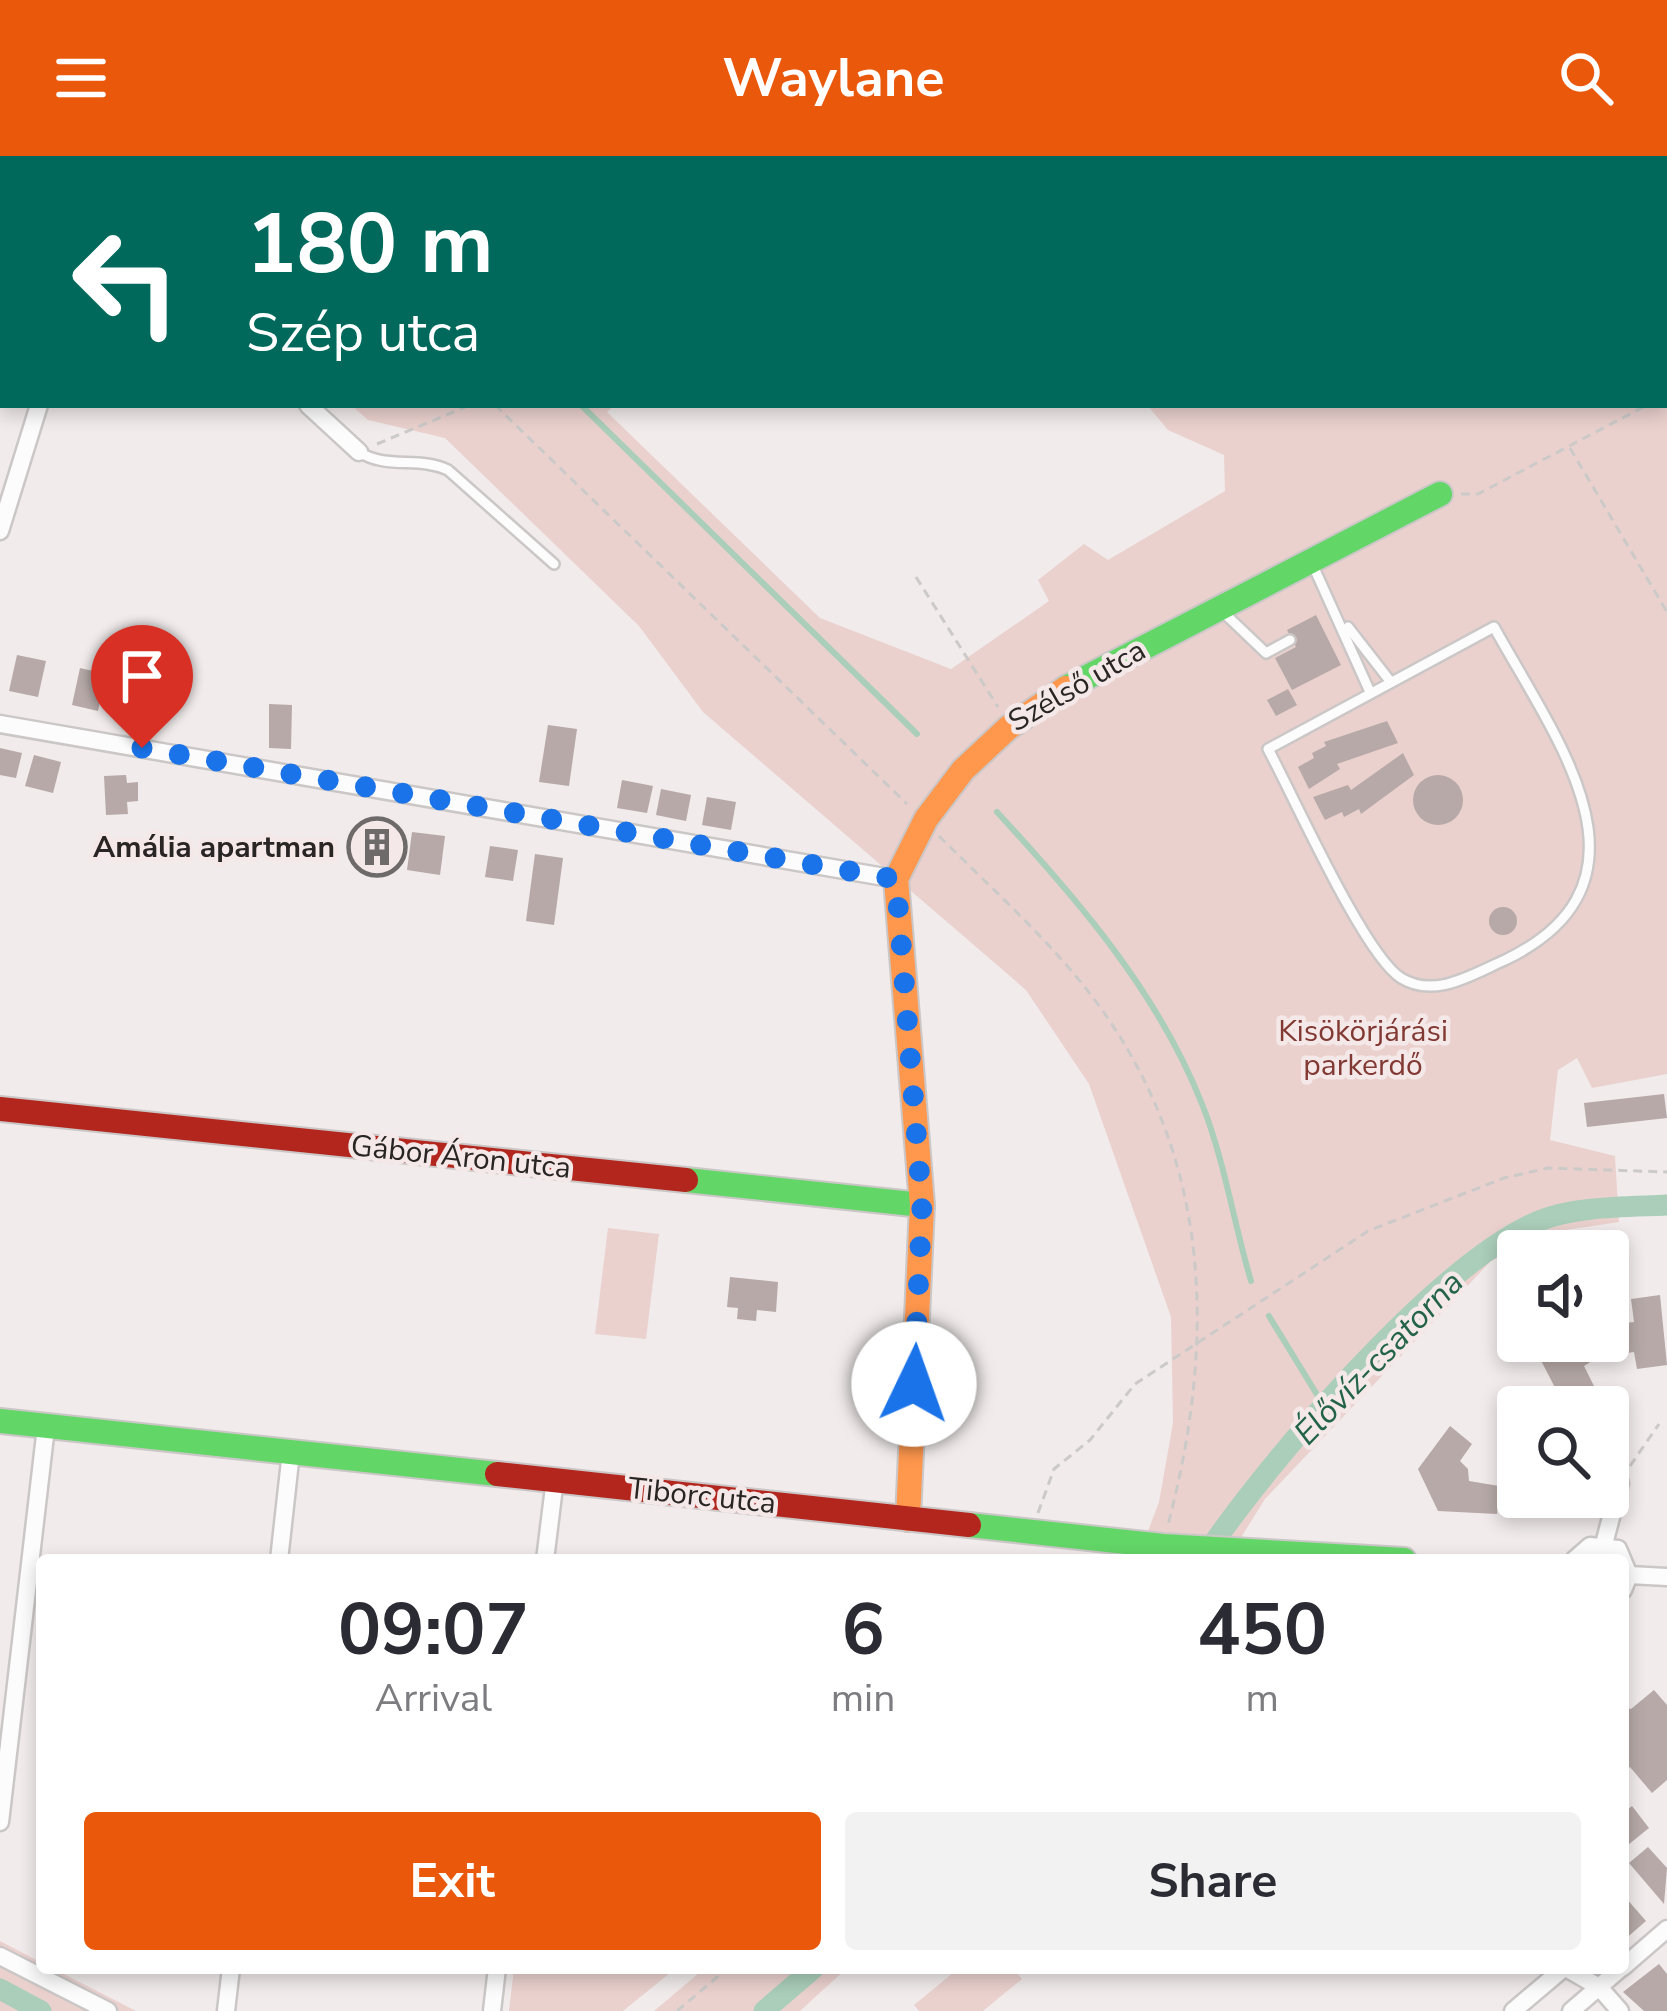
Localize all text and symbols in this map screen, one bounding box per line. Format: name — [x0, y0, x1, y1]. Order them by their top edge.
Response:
text: Waylane — [722, 41, 945, 115]
icon: menu — [48, 45, 114, 111]
icon: search — [1553, 45, 1619, 111]
text: 180 m — [246, 187, 494, 302]
icon: left — [48, 204, 204, 360]
text: Szép utca — [246, 296, 480, 370]
pin — [91, 625, 193, 748]
street label: Szélső utca — [1001, 630, 1153, 742]
icon: arrive — [109, 643, 175, 709]
building icon: Amália apartman — [346, 816, 408, 878]
place label: Amália apartman — [93, 827, 335, 868]
park label: Kisökörjárási parkerdő — [1278, 1011, 1448, 1086]
street label: Gábor Áron utca — [349, 1125, 573, 1189]
map controls — [1497, 1230, 1629, 1518]
button: sound — [1497, 1230, 1629, 1362]
water label: Élővíz-csatorna — [1284, 1261, 1474, 1455]
position arrow — [851, 1321, 977, 1447]
button: search — [1497, 1386, 1629, 1518]
street label: Tiborc utca — [626, 1468, 778, 1524]
text: 09:07 — [338, 1581, 529, 1679]
text: 6 — [841, 1581, 885, 1679]
text: 450 — [1197, 1581, 1327, 1679]
text: Arrival — [375, 1672, 492, 1725]
text: min — [831, 1672, 895, 1725]
text: m — [1245, 1672, 1279, 1725]
button: Exit — [84, 1812, 821, 1950]
button: Share — [845, 1812, 1581, 1950]

